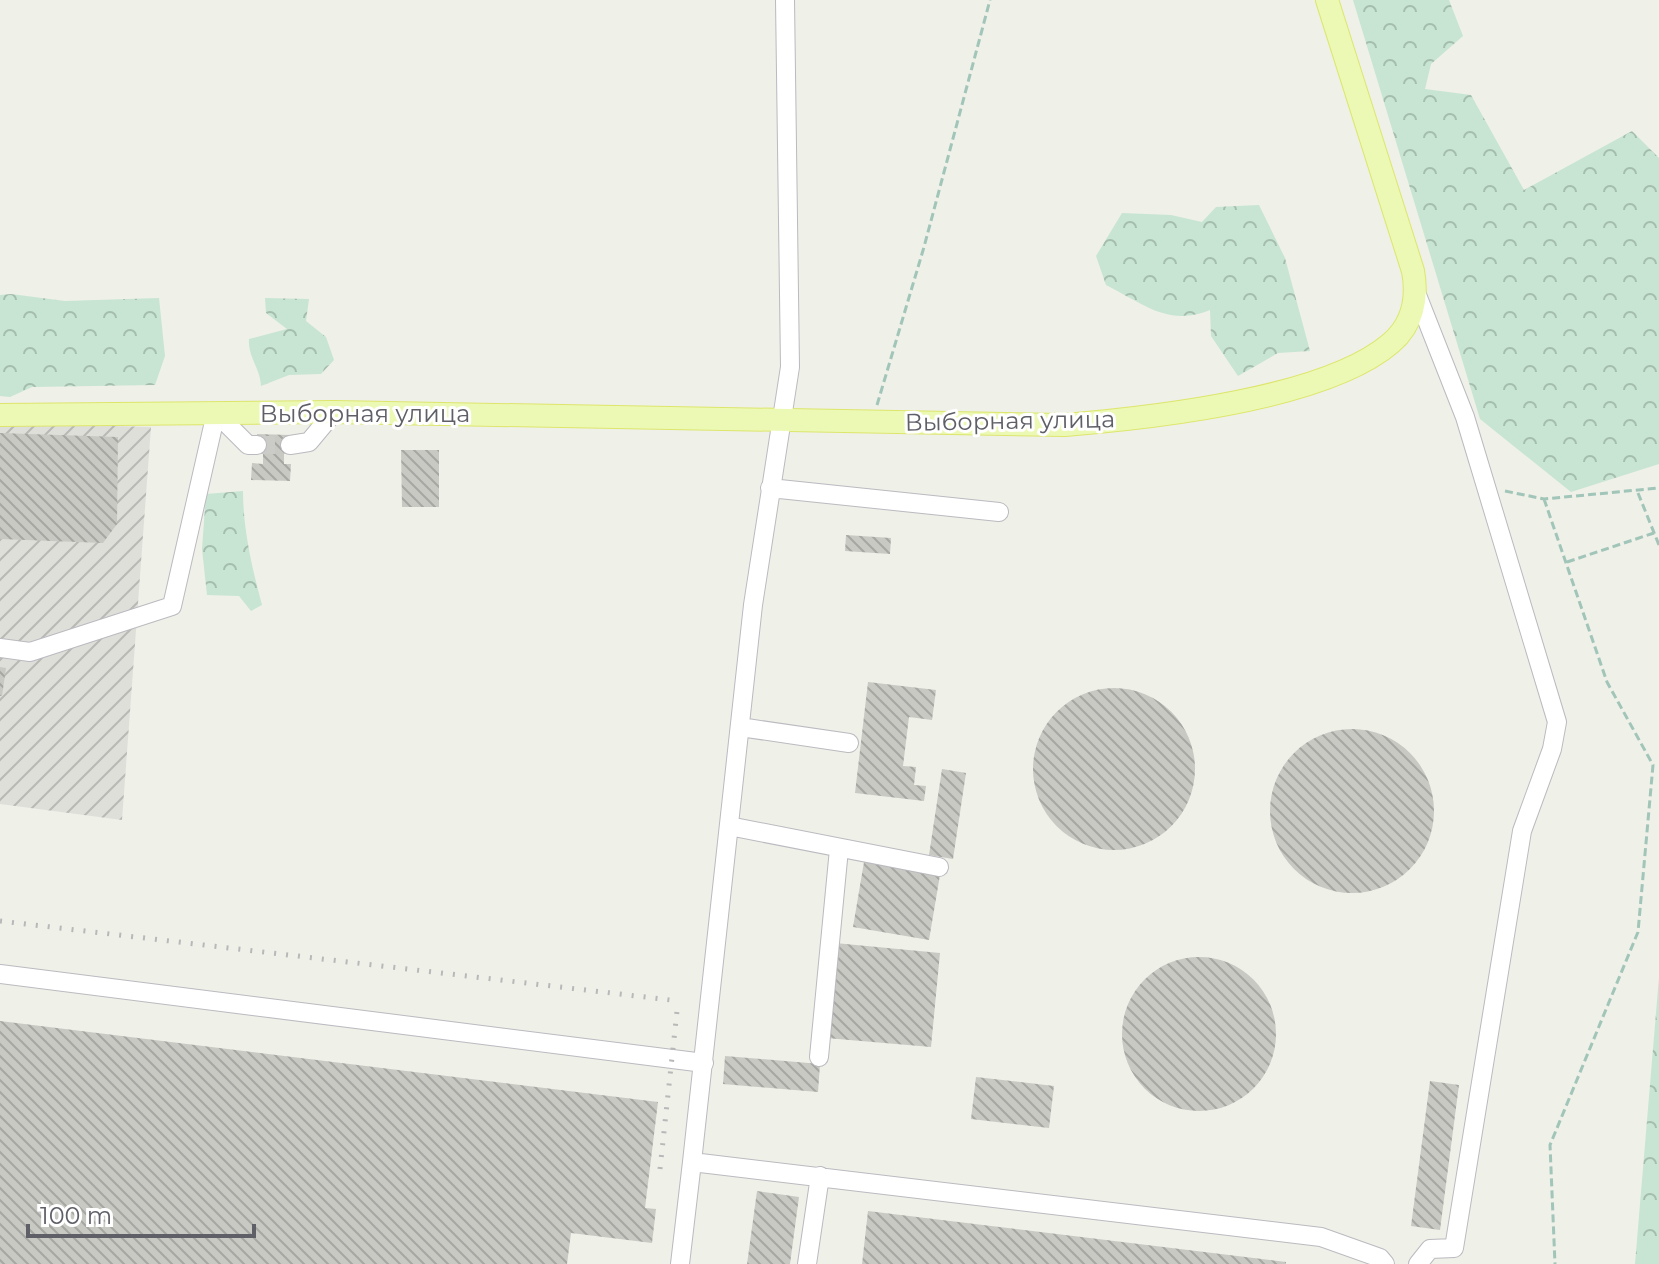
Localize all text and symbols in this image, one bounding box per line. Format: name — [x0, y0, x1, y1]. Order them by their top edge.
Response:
street label: Выборная улица — [260, 399, 470, 428]
street label: Выборная улица — [905, 404, 1115, 437]
scale bar — [28, 1188, 254, 1238]
text: 100 m — [40, 1201, 112, 1230]

